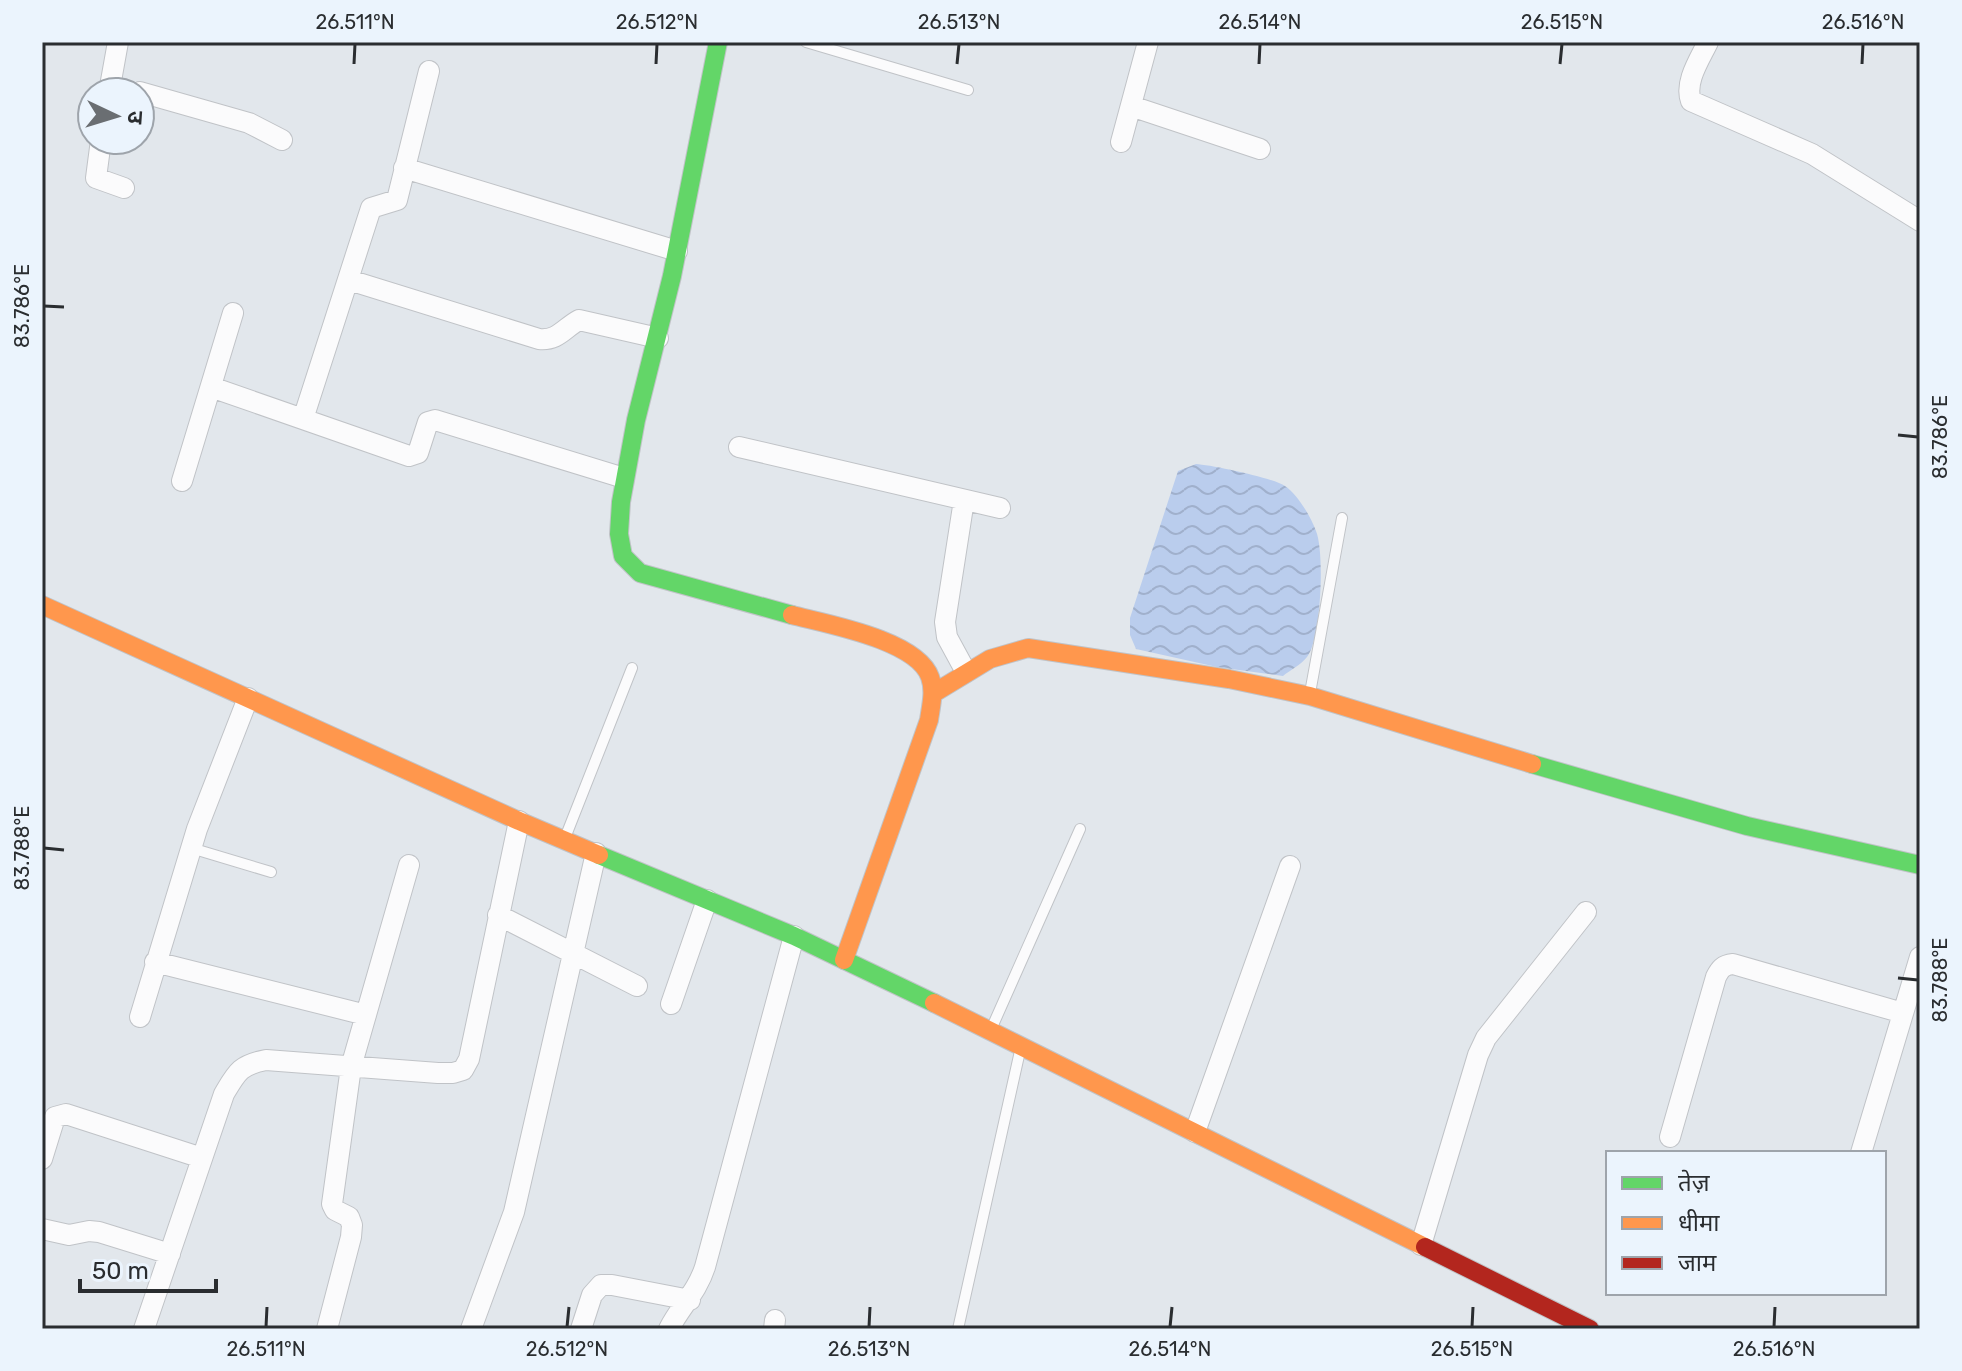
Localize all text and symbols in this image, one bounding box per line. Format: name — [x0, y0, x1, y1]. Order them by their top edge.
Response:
text: 26.511°N — [315, 10, 395, 34]
text: 26.512°N — [616, 10, 698, 34]
text: 26.513°N — [918, 10, 1000, 34]
text: 26.514°N — [1218, 10, 1302, 34]
text: 26.515°N — [1521, 10, 1603, 34]
text: 26.516°N — [1822, 10, 1904, 34]
north arrow — [76, 76, 156, 156]
text: उ — [121, 110, 149, 126]
text: 83.786°E — [10, 264, 34, 348]
text: 83.786°E — [1928, 395, 1952, 479]
text: 83.788°E — [10, 806, 34, 890]
text: 83.788°E — [1928, 938, 1952, 1022]
legend — [1606, 1151, 1886, 1295]
text: तेज़ — [1678, 1169, 1711, 1197]
text: धीमा — [1678, 1209, 1720, 1237]
scale bar — [80, 1243, 216, 1293]
text: जाम — [1678, 1249, 1717, 1277]
text: 50 m — [92, 1257, 149, 1285]
text: 26.511°N — [226, 1337, 306, 1361]
text: 26.512°N — [526, 1337, 608, 1361]
text: 26.513°N — [828, 1337, 910, 1361]
text: 26.514°N — [1128, 1337, 1212, 1361]
text: 26.515°N — [1431, 1337, 1513, 1361]
text: 26.516°N — [1733, 1337, 1815, 1361]

